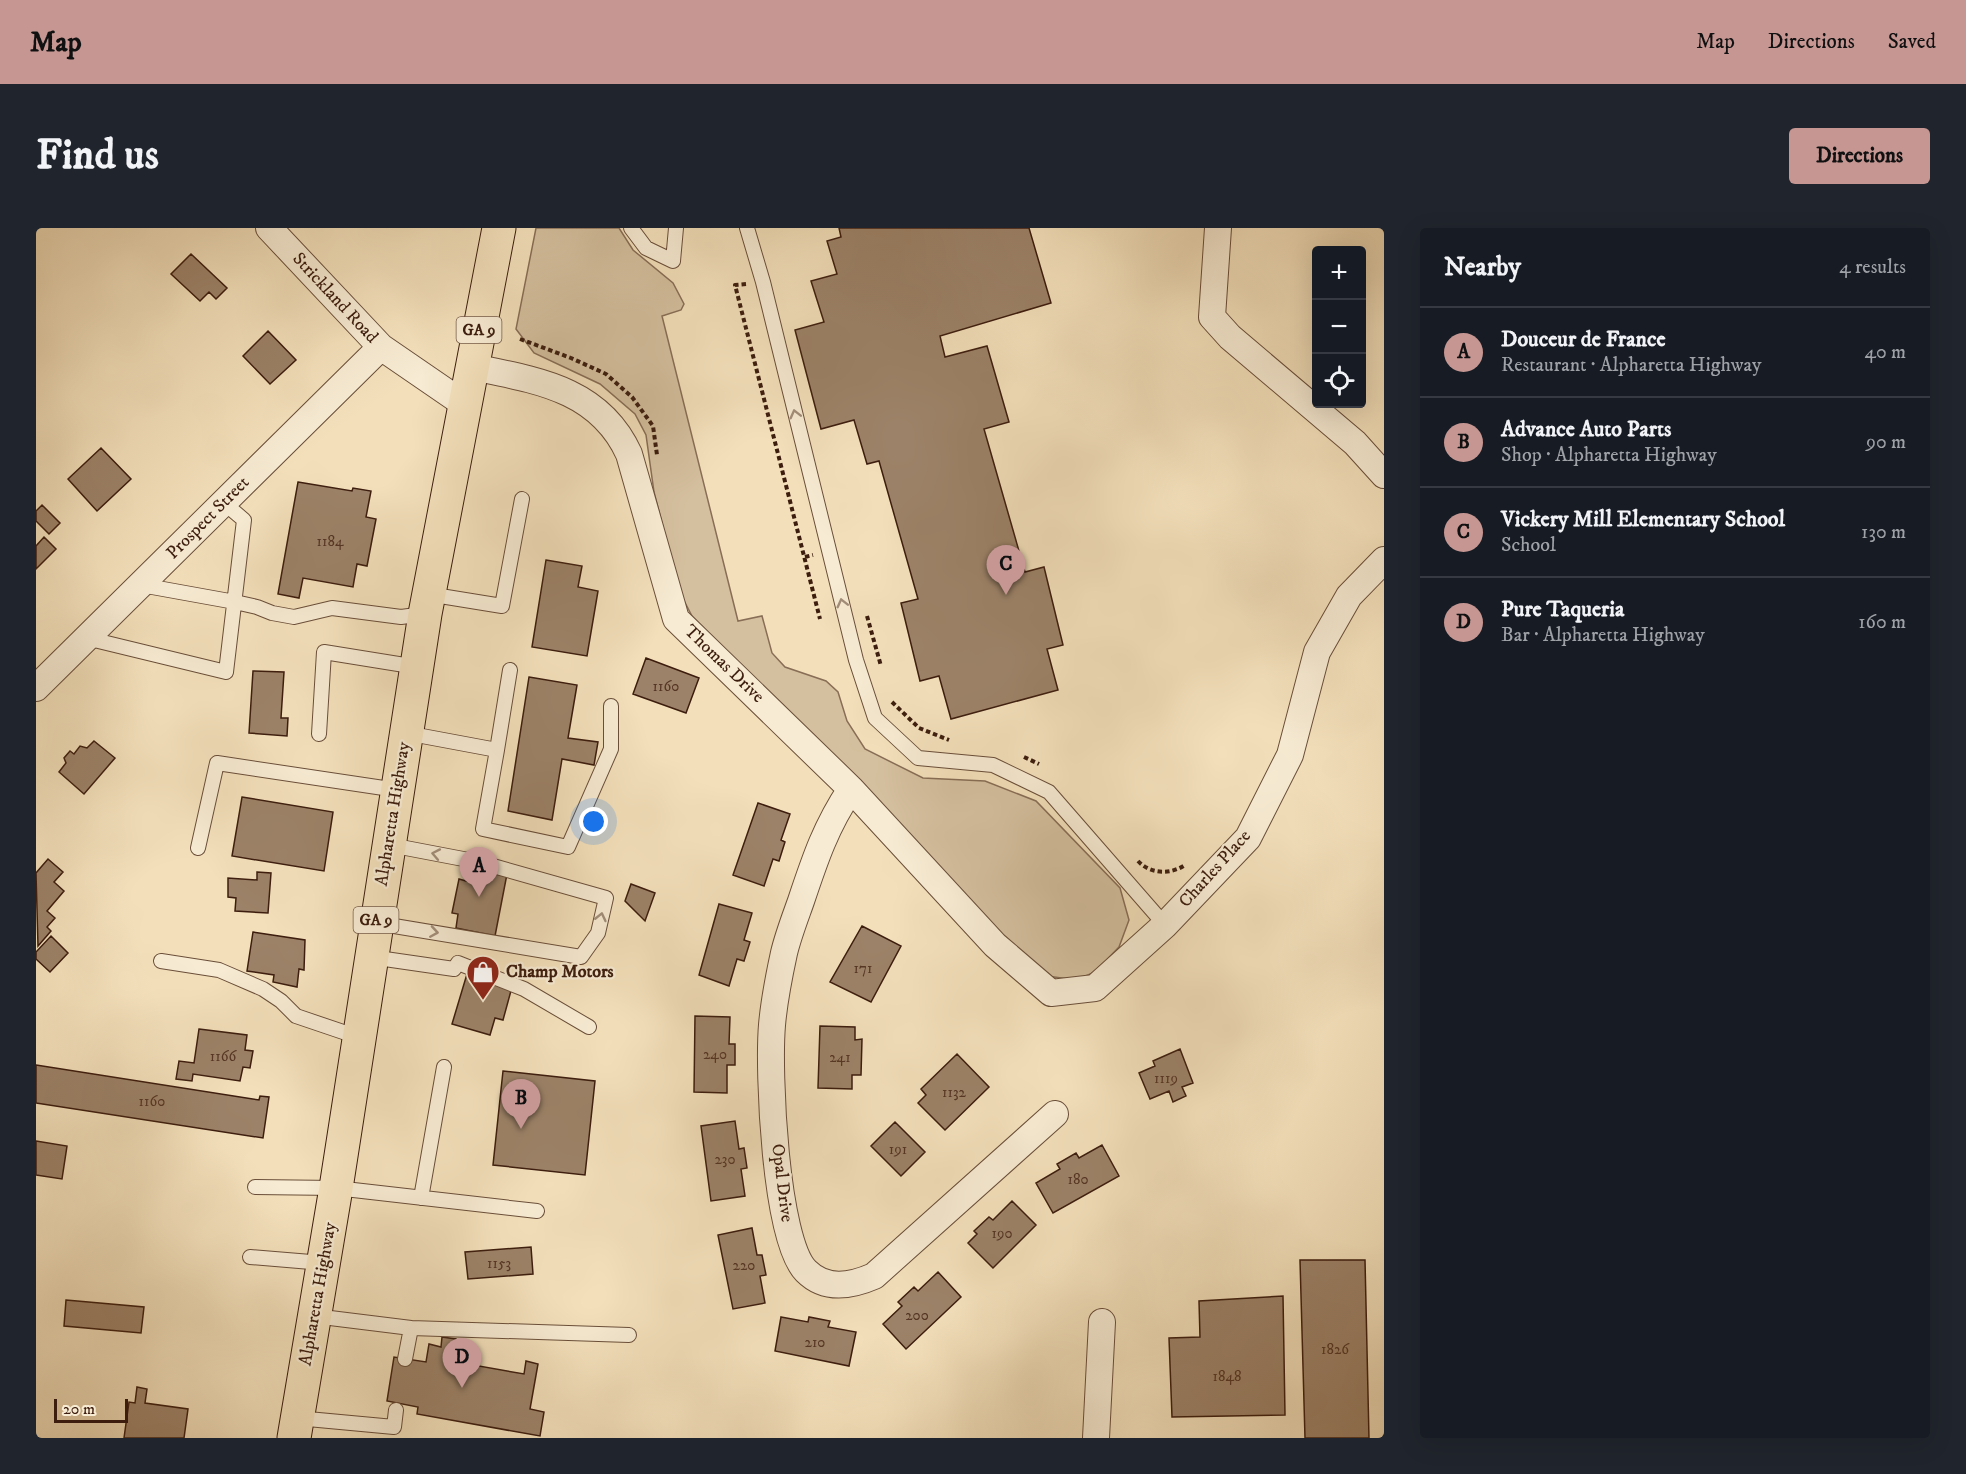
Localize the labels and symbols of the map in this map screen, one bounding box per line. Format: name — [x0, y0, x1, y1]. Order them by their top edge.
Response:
street label: Strickland Road — [287, 248, 383, 348]
road number: GA 9 — [456, 317, 502, 343]
one-way arrow — [790, 409, 803, 419]
street label: Prospect Street — [162, 472, 254, 564]
house number: 1184 — [316, 532, 344, 551]
pin: C — [986, 546, 1026, 595]
one-way arrow — [836, 598, 849, 608]
street label: Thomas Drive — [679, 620, 769, 708]
house number: 1160 — [653, 677, 679, 696]
street label: Alpharetta Highway — [371, 740, 415, 888]
your location — [579, 807, 608, 836]
street label: Charles Place — [1174, 826, 1256, 912]
one-way arrow — [431, 848, 441, 861]
pin: A — [460, 848, 498, 897]
road number: GA 9 — [354, 907, 398, 933]
one-way arrow — [594, 912, 607, 922]
one-way arrow — [429, 926, 438, 938]
shop icon: Champ Motors — [465, 954, 501, 1001]
house number: 171 — [854, 959, 872, 978]
place label: Champ Motors — [506, 961, 614, 983]
house number: 240 — [703, 1045, 727, 1064]
house number: 1166 — [210, 1047, 237, 1066]
house number: 241 — [829, 1048, 851, 1067]
house number: 1119 — [1154, 1069, 1178, 1088]
pin: B — [502, 1080, 540, 1129]
house number: 1132 — [942, 1083, 967, 1102]
house number: 1160 — [139, 1092, 165, 1111]
house number: 191 — [889, 1140, 907, 1159]
street label: Opal Drive — [766, 1143, 798, 1223]
house number: 230 — [714, 1150, 736, 1169]
house number: 180 — [1067, 1170, 1089, 1189]
street label: Alpharetta Highway — [295, 1220, 342, 1368]
house number: 190 — [991, 1224, 1013, 1243]
house number: 1153 — [487, 1254, 511, 1273]
house number: 220 — [733, 1256, 755, 1275]
house number: 200 — [905, 1306, 929, 1325]
house number: 210 — [805, 1333, 825, 1352]
pin: D — [442, 1338, 482, 1388]
house number: 1826 — [1321, 1340, 1350, 1359]
house number: 1848 — [1212, 1367, 1242, 1386]
scale bar — [54, 1396, 128, 1424]

